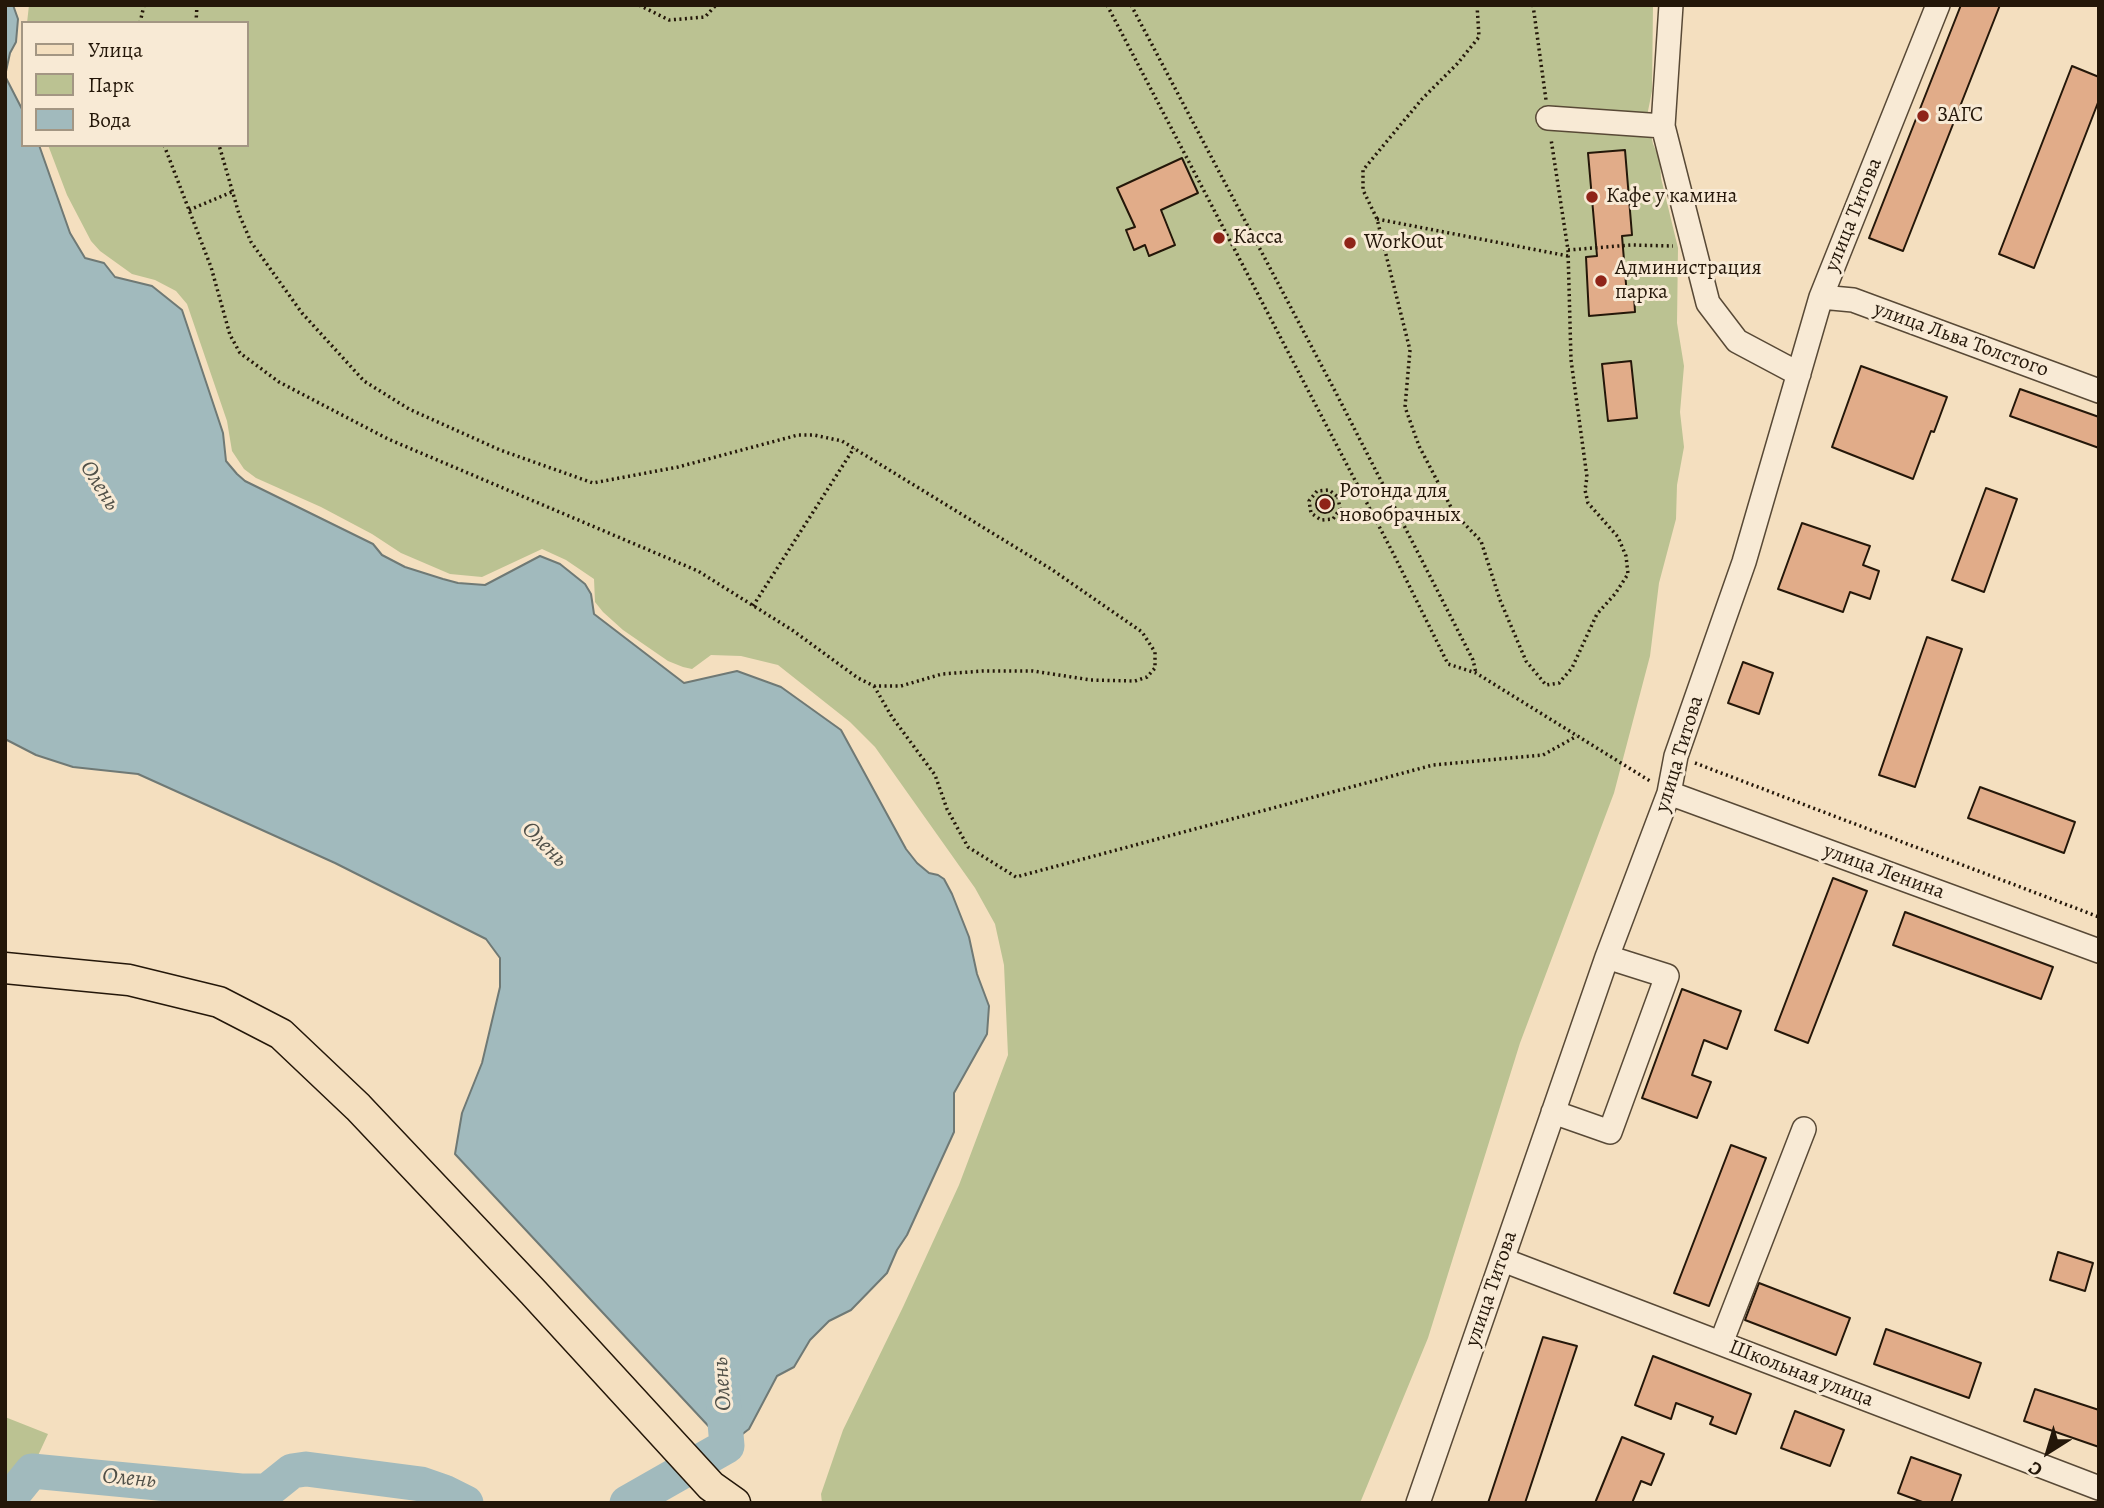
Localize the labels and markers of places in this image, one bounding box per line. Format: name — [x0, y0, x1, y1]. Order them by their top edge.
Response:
place label: ЗАГС — [1937, 103, 1983, 129]
marker: ЗАГС — [1915, 108, 1931, 124]
place label: Кафе у камина — [1606, 184, 1737, 210]
marker: Кафе у камина — [1584, 189, 1600, 205]
place label: Касса — [1233, 225, 1283, 251]
marker: Касса — [1211, 230, 1227, 246]
place label: WorkOut — [1364, 230, 1444, 256]
marker: WorkOut — [1342, 235, 1358, 251]
place label: Администрация парка — [1615, 256, 1762, 306]
marker: Администрация парка — [1593, 273, 1609, 289]
place label: Ротонда для новобрачных — [1339, 479, 1461, 529]
marker: Ротонда для новобрачных — [1317, 496, 1333, 512]

